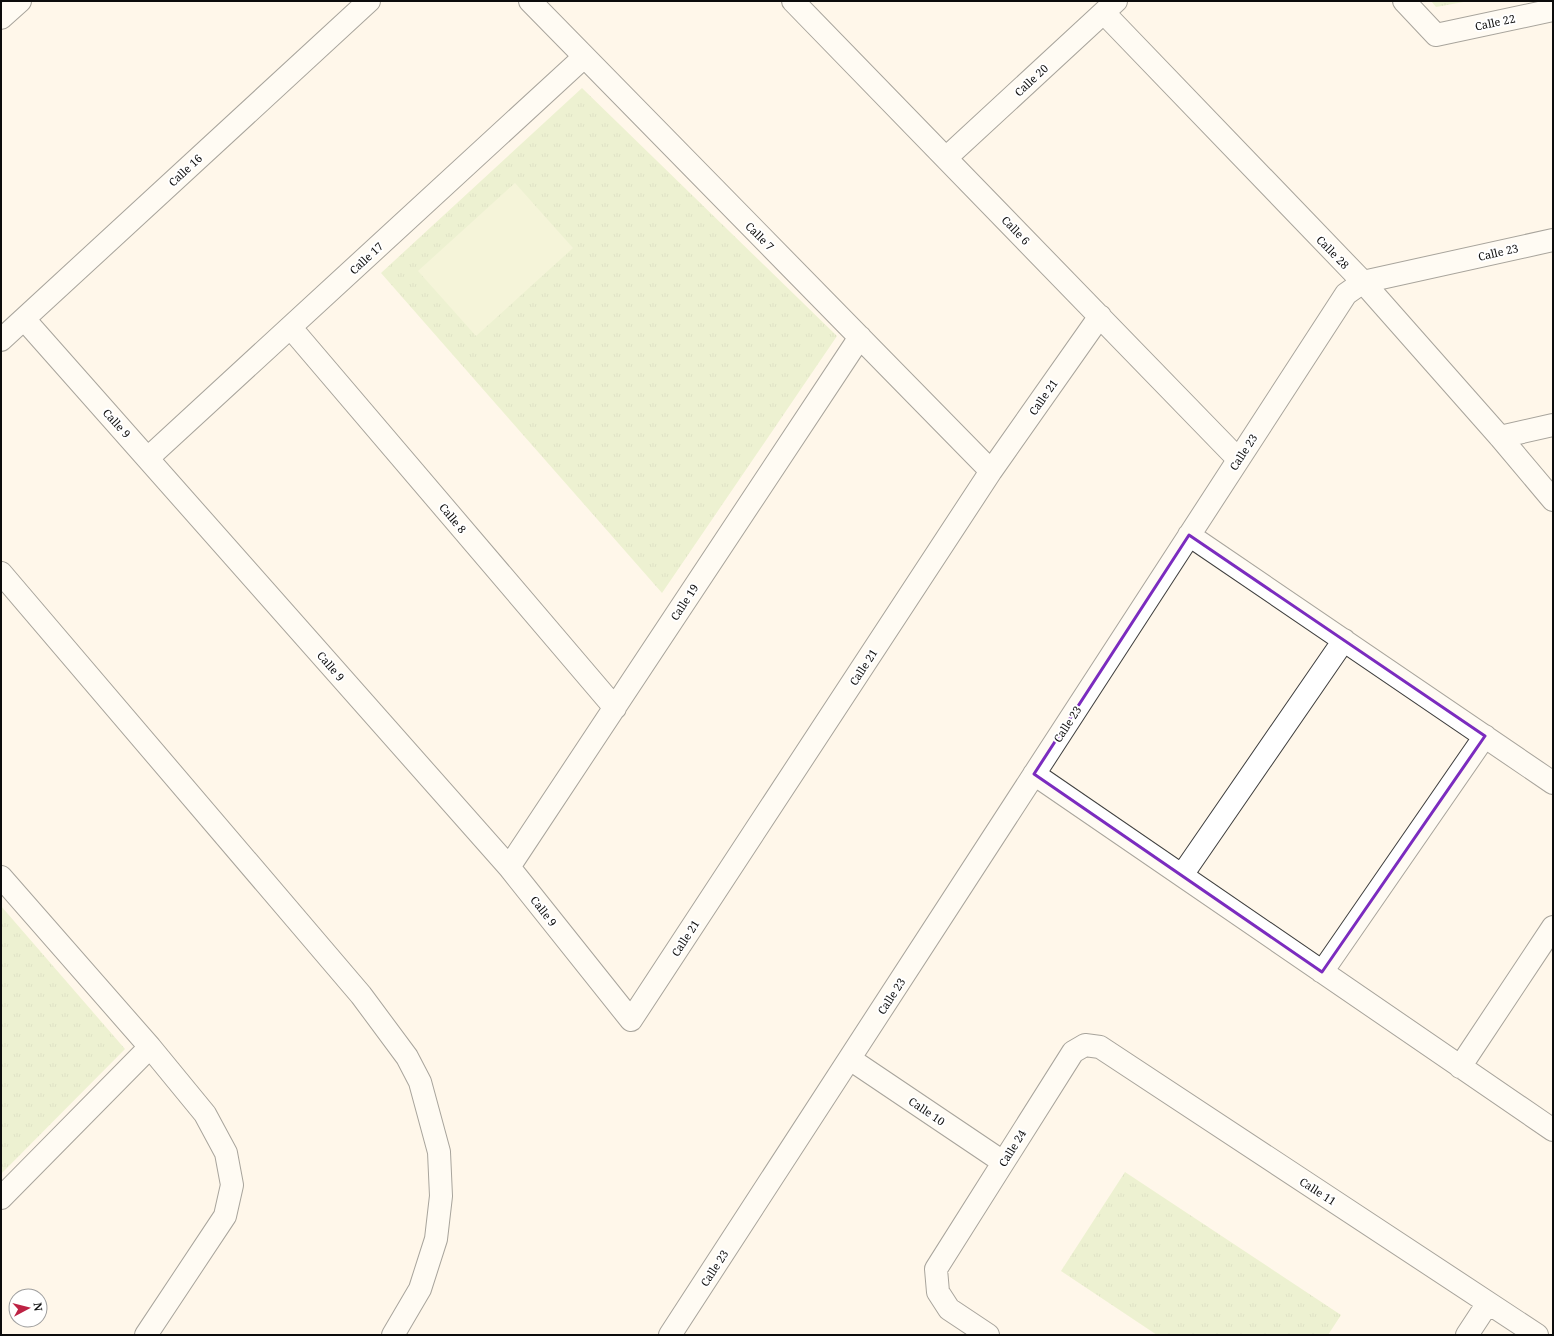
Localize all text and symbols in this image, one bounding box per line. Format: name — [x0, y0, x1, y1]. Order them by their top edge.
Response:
street label: Calle 22 — [1473, 10, 1517, 34]
street label: Calle 20 — [1011, 61, 1051, 99]
street label: Calle 16 — [165, 151, 205, 189]
street label: Calle 6 — [999, 212, 1033, 248]
street label: Calle 7 — [742, 218, 778, 254]
street label: Calle 28 — [1313, 232, 1353, 272]
street label: Calle 17 — [346, 239, 386, 277]
street label: Calle 23 — [1476, 240, 1520, 264]
street label: Calle 21 — [1025, 376, 1061, 418]
street label: Calle 9 — [100, 405, 134, 441]
street label: Calle 23 — [1226, 431, 1260, 473]
street label: Calle 8 — [436, 500, 470, 536]
street label: Calle 19 — [667, 581, 701, 623]
street label: Calle 21 — [846, 646, 880, 688]
street label: Calle 9 — [314, 648, 348, 684]
street label: Calle 23 — [1050, 703, 1084, 745]
street label: Calle 9 — [527, 893, 561, 929]
street label: Calle 21 — [668, 917, 702, 959]
street label: Calle 23 — [874, 975, 908, 1017]
street label: Calle 10 — [906, 1093, 948, 1129]
street label: Calle 24 — [995, 1127, 1029, 1169]
street label: Calle 11 — [1297, 1174, 1339, 1208]
street label: Calle 23 — [697, 1247, 731, 1289]
north arrow — [8, 1288, 48, 1328]
text: N — [30, 1302, 46, 1312]

